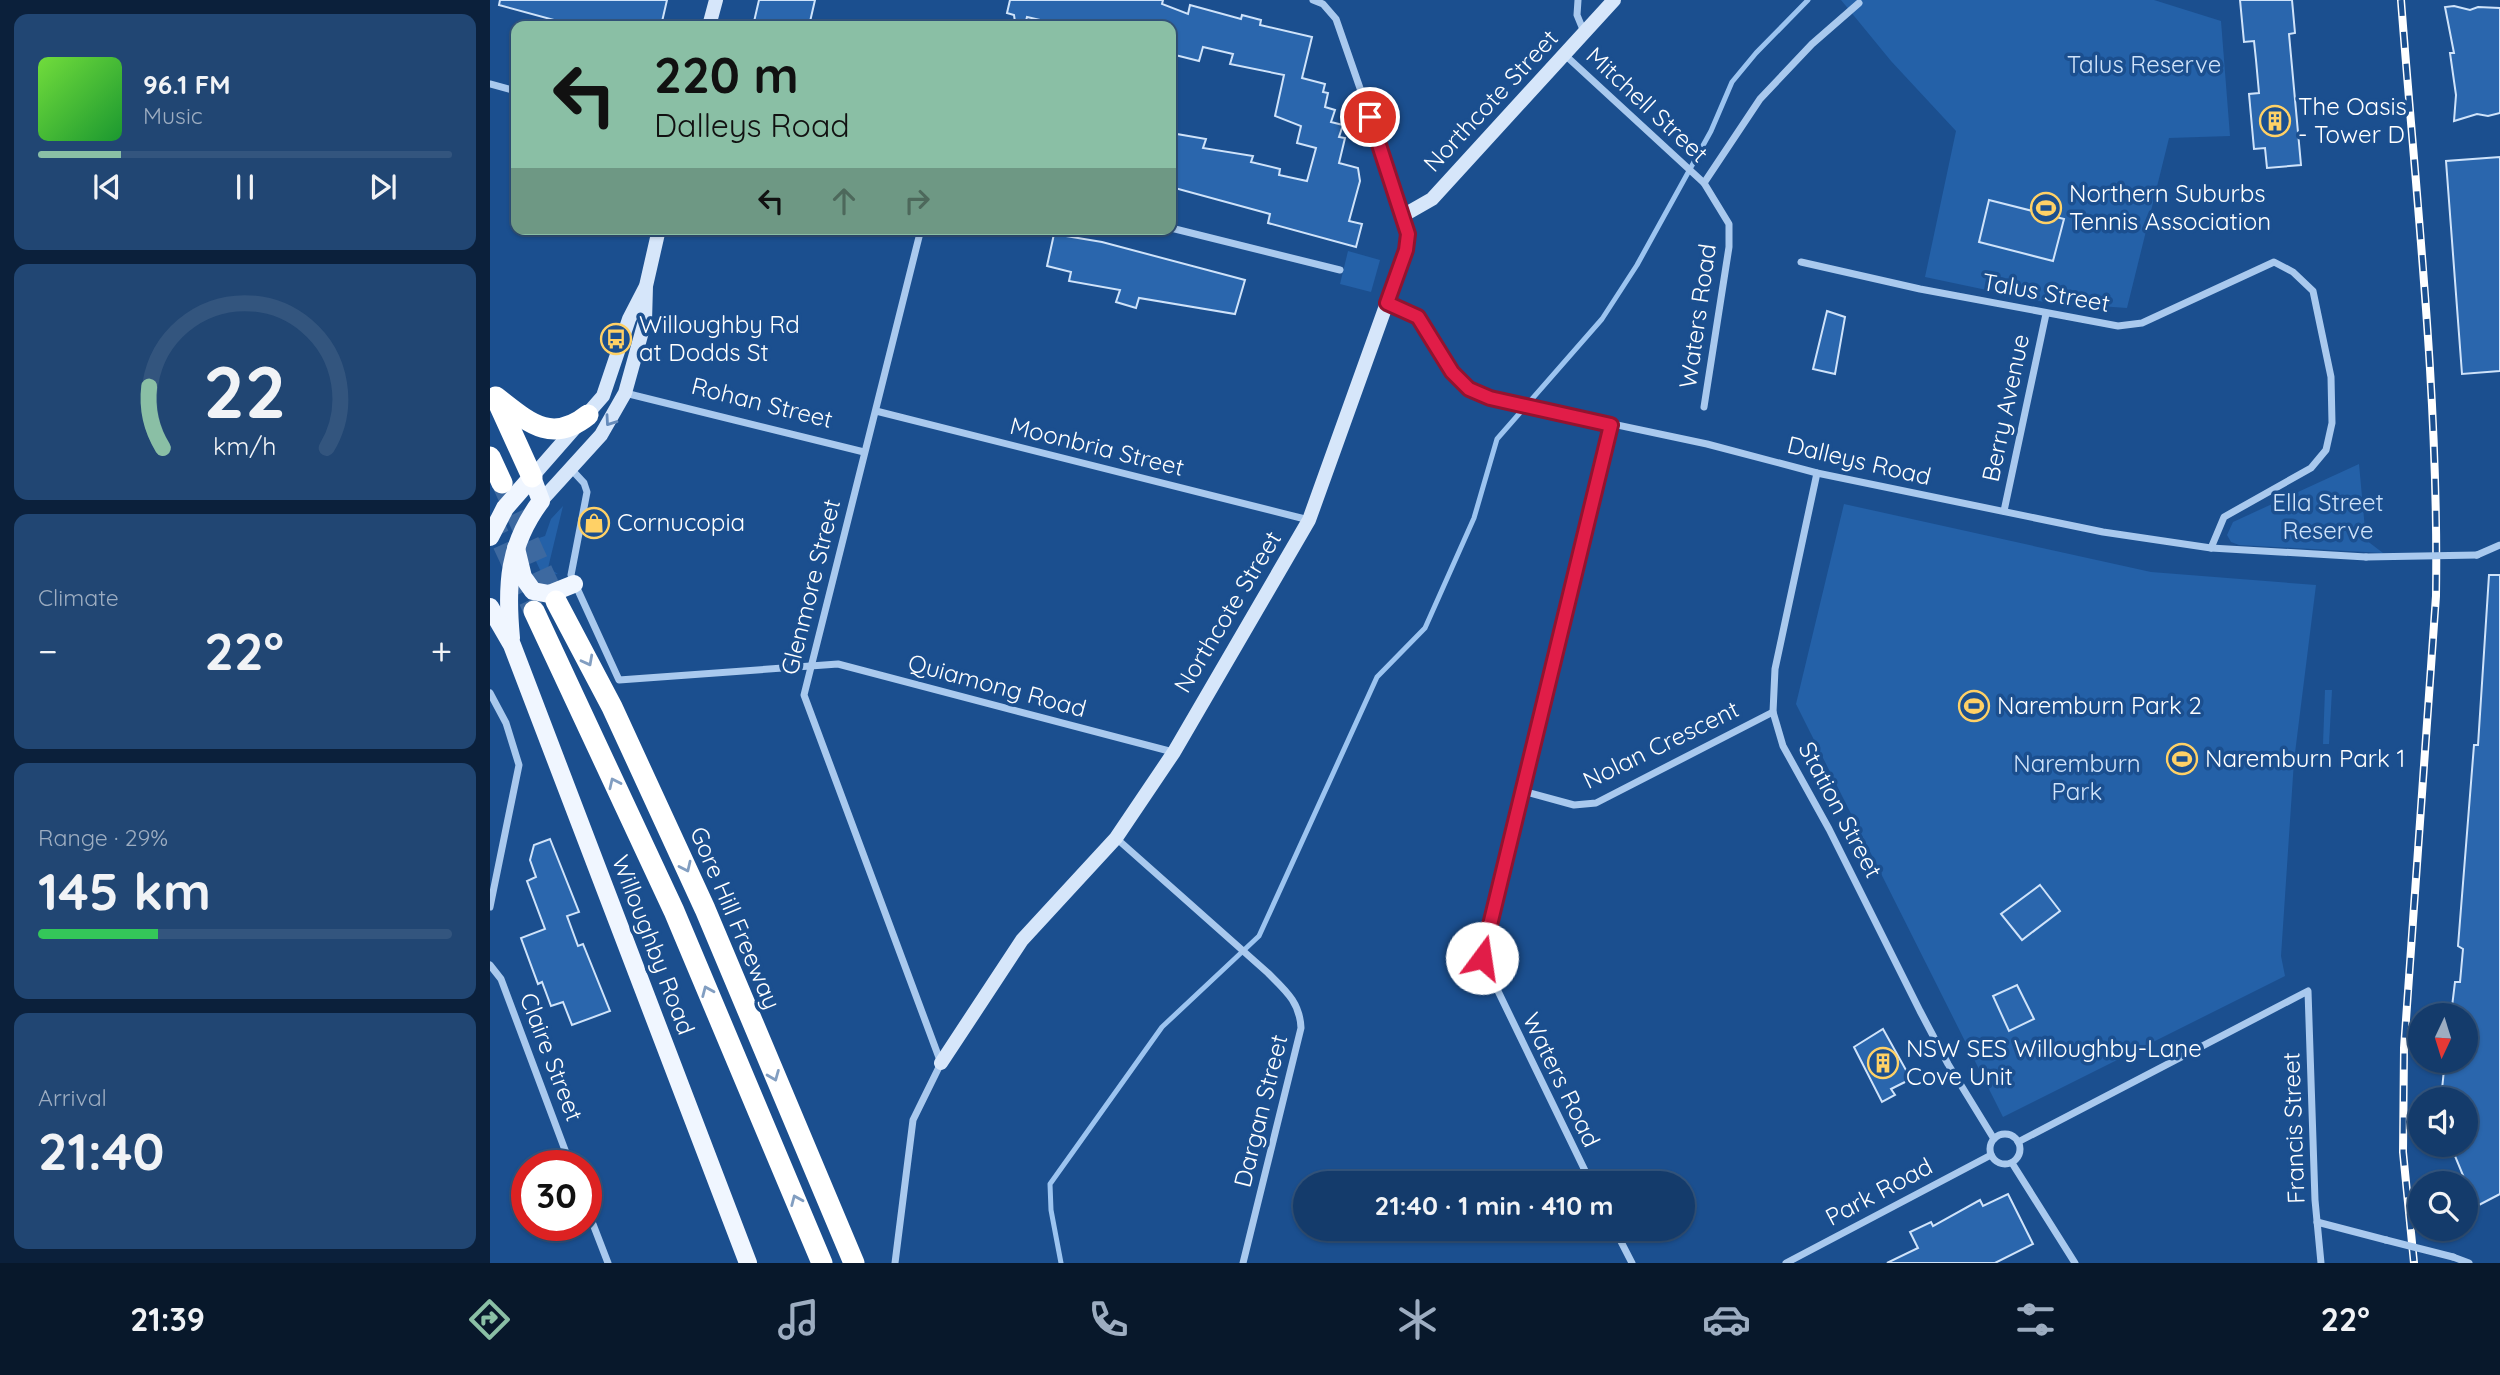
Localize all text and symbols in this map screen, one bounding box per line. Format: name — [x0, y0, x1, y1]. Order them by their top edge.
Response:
street label: Northcote Street — [1417, 23, 1564, 178]
street label: Mitchell Street — [1580, 40, 1715, 168]
text: 220 m — [654, 44, 799, 105]
icon: left — [539, 49, 630, 140]
park label: Talus Reserve — [2067, 49, 2221, 79]
text: 96.1 FM — [143, 68, 231, 101]
pin — [1340, 87, 1400, 147]
place label: The Oasis - Tower D — [2298, 91, 2407, 149]
icon: arrive — [1351, 98, 1389, 136]
text: Music — [143, 101, 203, 130]
building icon: The Oasis - Tower D — [2258, 104, 2292, 138]
text: Dalleys Road — [654, 105, 850, 145]
icon: previous — [88, 168, 126, 206]
icon: pause — [226, 168, 264, 206]
icon: next — [364, 168, 402, 206]
place label: Northern Suburbs Tennis Association — [2069, 178, 2271, 236]
icon: left — [752, 182, 790, 220]
icon: ahead — [825, 182, 863, 220]
icon: right — [898, 182, 936, 220]
sports icon: Northern Suburbs Tennis Association — [2029, 191, 2063, 225]
street label: Waters Road — [1672, 242, 1722, 390]
street label: Talus Street — [1980, 266, 2112, 318]
place label: Willoughby Rd at Dodds St — [639, 309, 800, 367]
bus stop icon: Willoughby Rd at Dodds St — [599, 322, 633, 356]
street label: Berry Avenue — [1975, 331, 2035, 484]
text: 22 — [204, 345, 286, 436]
street label: Rohan Street — [688, 370, 836, 434]
street label: Moonbria Street — [1007, 410, 1187, 482]
one-way arrow — [605, 414, 618, 427]
text: km/h — [213, 429, 277, 460]
street label: Dalleys Road — [1784, 429, 1934, 491]
park label: Ella Street Reserve — [2272, 487, 2384, 545]
street label: Glenmore Street — [774, 496, 846, 678]
shop icon: Cornucopia — [577, 506, 611, 540]
place label: Cornucopia — [617, 507, 745, 537]
street label: Northcote Street — [1167, 525, 1287, 698]
text: Climate — [38, 583, 119, 612]
text: 22° — [204, 618, 284, 683]
text: − — [38, 627, 58, 675]
text: + — [431, 627, 452, 675]
street label: Quiamong Road — [905, 647, 1090, 723]
one-way arrow — [579, 654, 593, 666]
sports icon: Naremburn Park 2 — [1957, 689, 1991, 723]
place label: Naremburn Park 2 — [1997, 690, 2202, 720]
street label: Nolan Crescent — [1578, 693, 1743, 795]
street label: Station Street — [1792, 736, 1889, 883]
sports icon: Naremburn Park 1 — [2165, 742, 2199, 776]
place label: Naremburn Park 1 — [2205, 743, 2405, 773]
park label: Naremburn Park — [2013, 748, 2141, 806]
one-way arrow — [608, 778, 622, 790]
street label: Gore Hill Freeway — [684, 822, 788, 1013]
text: Range · 29% — [38, 823, 168, 852]
street label: Willoughby Road — [606, 851, 702, 1039]
text: 145 km — [38, 858, 211, 923]
one-way arrow — [677, 859, 691, 872]
position arrow — [1445, 921, 1519, 995]
one-way arrow — [701, 985, 715, 998]
street label: Claire Street — [514, 988, 590, 1125]
north arrow — [2408, 1003, 2478, 1073]
map controls — [2408, 1003, 2478, 1241]
street label: Waters Road — [1516, 1008, 1607, 1152]
street label: Dargan Street — [1227, 1031, 1293, 1190]
place label: NSW SES Willoughby-Lane Cove Unit — [1906, 1033, 2202, 1091]
building icon: NSW SES Willoughby-Lane Cove Unit — [1866, 1046, 1900, 1080]
street label: Francis Street — [2275, 1052, 2311, 1204]
one-way arrow — [766, 1069, 780, 1081]
text: Arrival — [38, 1083, 107, 1112]
button: sound — [2408, 1087, 2478, 1157]
text: 21:40 — [38, 1118, 165, 1183]
speed limit sign: 30 — [511, 1150, 602, 1241]
street label: Park Road — [1820, 1150, 1937, 1232]
button: search — [2408, 1171, 2478, 1241]
text: 21:40 · 1 min · 410 m — [1375, 1189, 1613, 1222]
one-way arrow — [790, 1195, 804, 1207]
icon: directions — [465, 1295, 514, 1344]
icon: music — [774, 1295, 823, 1344]
icon: phone — [1084, 1295, 1133, 1344]
icon: climate — [1393, 1295, 1442, 1344]
icon: car — [1702, 1295, 1751, 1344]
icon: filters — [2011, 1295, 2060, 1344]
text: 21:39 — [130, 1299, 205, 1339]
text: 22° — [2321, 1299, 2370, 1339]

